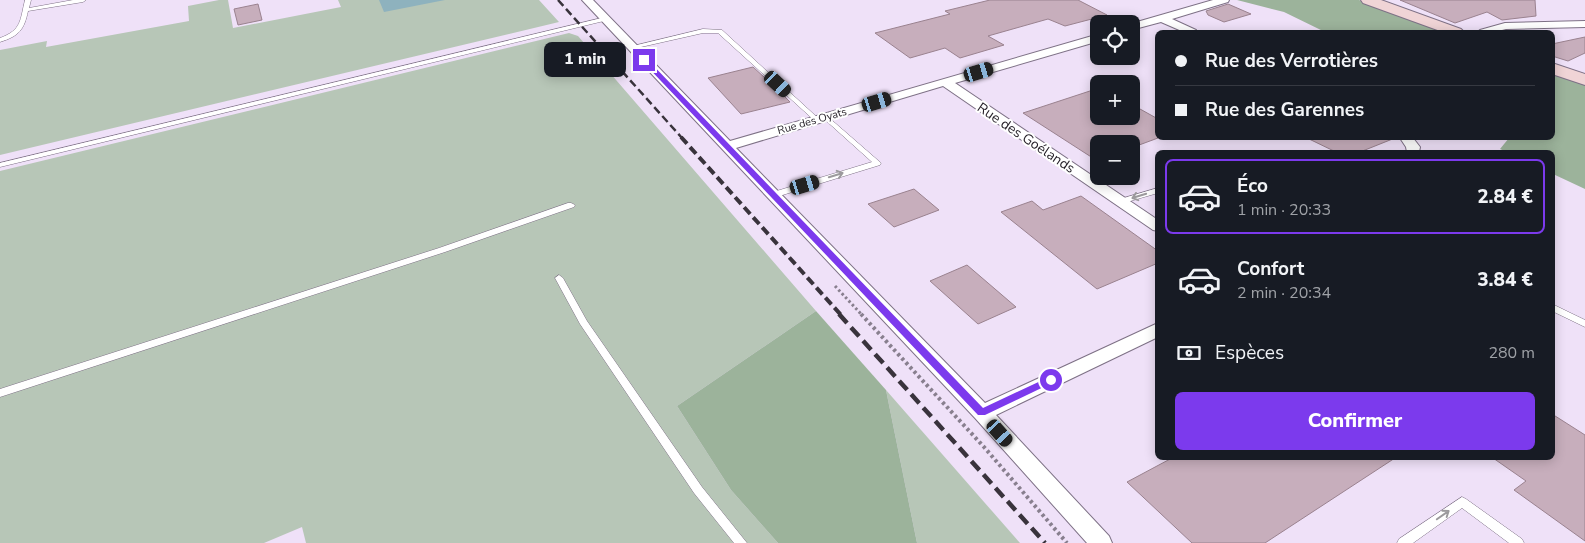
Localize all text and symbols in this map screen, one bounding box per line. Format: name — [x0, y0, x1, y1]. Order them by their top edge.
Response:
map controls — [1090, 15, 1140, 185]
button: locate — [1090, 15, 1140, 65]
callout: 1 min — [544, 42, 626, 78]
text: 1 min — [564, 48, 606, 70]
text: Rue des Verrotières — [1205, 48, 1378, 74]
route end — [633, 49, 655, 71]
car — [962, 60, 995, 84]
car — [761, 68, 794, 100]
button: + — [1090, 75, 1140, 125]
car — [860, 90, 893, 114]
text: Rue des Garennes — [1205, 97, 1364, 123]
street label: Rue des Goélands — [973, 98, 1079, 178]
street label: Rue des Oyats — [776, 104, 848, 138]
button: − — [1090, 135, 1140, 185]
one-way arrow — [828, 170, 844, 180]
car — [788, 173, 821, 197]
text: Éco — [1237, 173, 1268, 199]
icon: car — [1177, 174, 1222, 219]
text: 2.84 € — [1477, 184, 1533, 210]
one-way arrow — [1131, 191, 1147, 201]
text: 1 min · 20:33 — [1237, 199, 1331, 221]
text: Confort — [1237, 256, 1304, 282]
icon: car — [1177, 257, 1222, 302]
text: 3.84 € — [1477, 267, 1533, 293]
text: 2 min · 20:34 — [1237, 282, 1331, 304]
icon: cash — [1175, 339, 1203, 367]
text: Espèces — [1215, 340, 1284, 366]
text: 280 m — [1488, 342, 1535, 364]
route start — [1040, 369, 1062, 391]
button: Confirmer — [1175, 392, 1535, 450]
car — [984, 417, 1015, 449]
one-way arrow — [1436, 510, 1450, 520]

